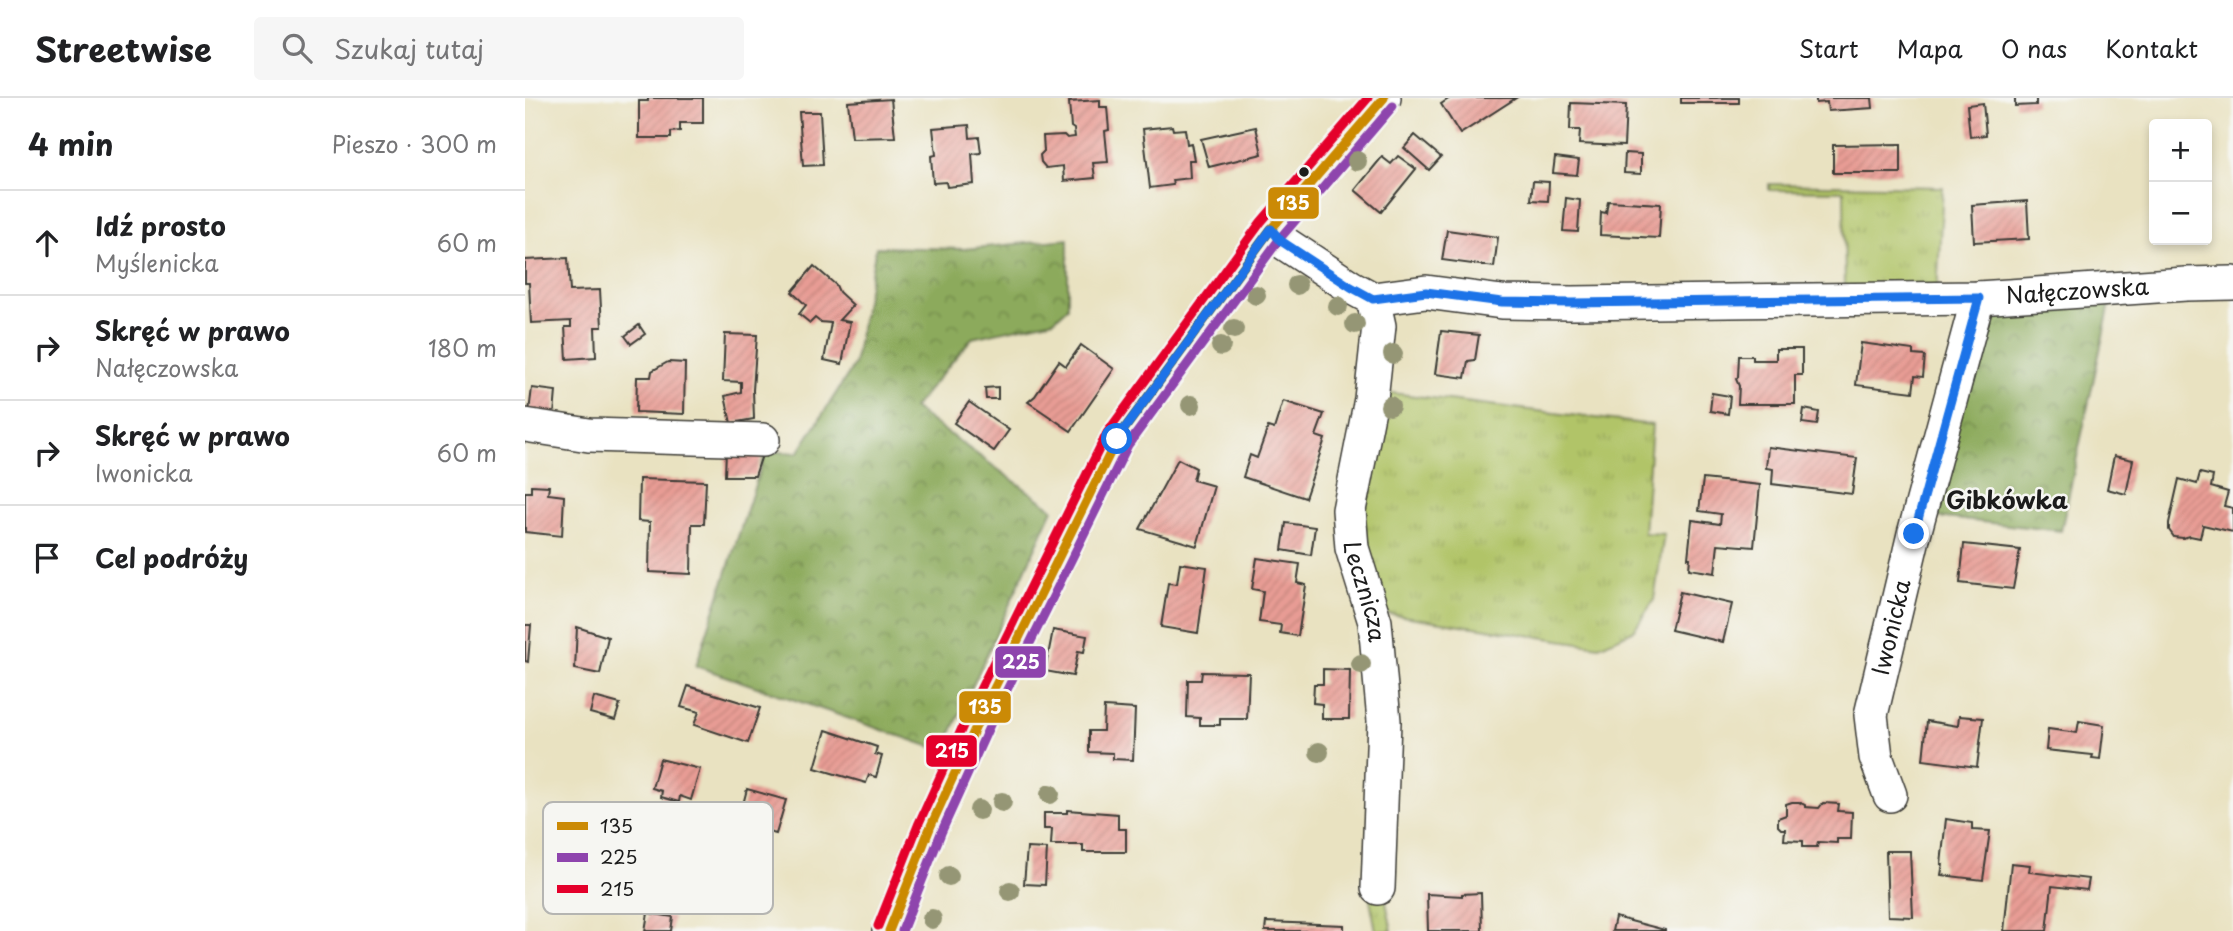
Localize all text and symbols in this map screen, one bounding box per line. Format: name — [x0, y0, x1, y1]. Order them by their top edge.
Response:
search box — [254, 17, 744, 80]
text: Streetwise — [35, 23, 212, 73]
icon: search — [278, 29, 316, 67]
text: Szukaj tutaj — [334, 29, 484, 68]
text: Start — [1799, 30, 1859, 66]
text: Mapa — [1897, 30, 1963, 66]
text: O nas — [2001, 30, 2067, 66]
text: Kontakt — [2105, 30, 2198, 66]
map controls — [2149, 119, 2212, 245]
button: + — [2149, 119, 2212, 182]
text: 4 min — [28, 121, 114, 166]
text: Pieszo · 300 m — [332, 126, 497, 161]
unlabelled marker — [1297, 165, 1311, 179]
button: − — [2149, 182, 2212, 245]
line badge: 135 — [1267, 186, 1320, 220]
text: 135 — [1276, 188, 1310, 216]
text: Idź prosto — [95, 206, 226, 245]
icon: ahead — [28, 224, 66, 262]
text: 60 m — [437, 225, 497, 260]
text: Myślenicka — [95, 245, 219, 280]
street label: Nałęczowska — [2004, 268, 2151, 312]
text: Skręć w prawo — [95, 311, 290, 350]
icon: right — [28, 329, 66, 367]
text: 180 m — [428, 330, 497, 365]
text: Nałęczowska — [95, 350, 238, 385]
text: Skręć w prawo — [95, 416, 290, 455]
route start — [1101, 423, 1132, 454]
icon: right — [28, 434, 66, 472]
text: 60 m — [437, 435, 497, 470]
text: Iwonicka — [95, 455, 192, 490]
district label: Gibkówka — [1946, 481, 2069, 517]
route end — [1898, 518, 1929, 549]
text: Cel podróży — [95, 538, 248, 577]
icon: arrive — [28, 539, 66, 577]
street label: Lecznicza — [1336, 540, 1396, 644]
street label: Iwonicka — [1862, 575, 1919, 678]
line badge: 225 — [994, 645, 1047, 679]
text: 225 — [1002, 647, 1040, 675]
line badge: 135 — [958, 690, 1012, 724]
text: 135 — [968, 692, 1002, 720]
line badge: 215 — [925, 734, 978, 768]
text: 215 — [935, 736, 969, 764]
legend — [543, 802, 773, 914]
text: 135 — [600, 811, 633, 839]
text: 225 — [600, 842, 637, 870]
text: 215 — [600, 874, 634, 902]

